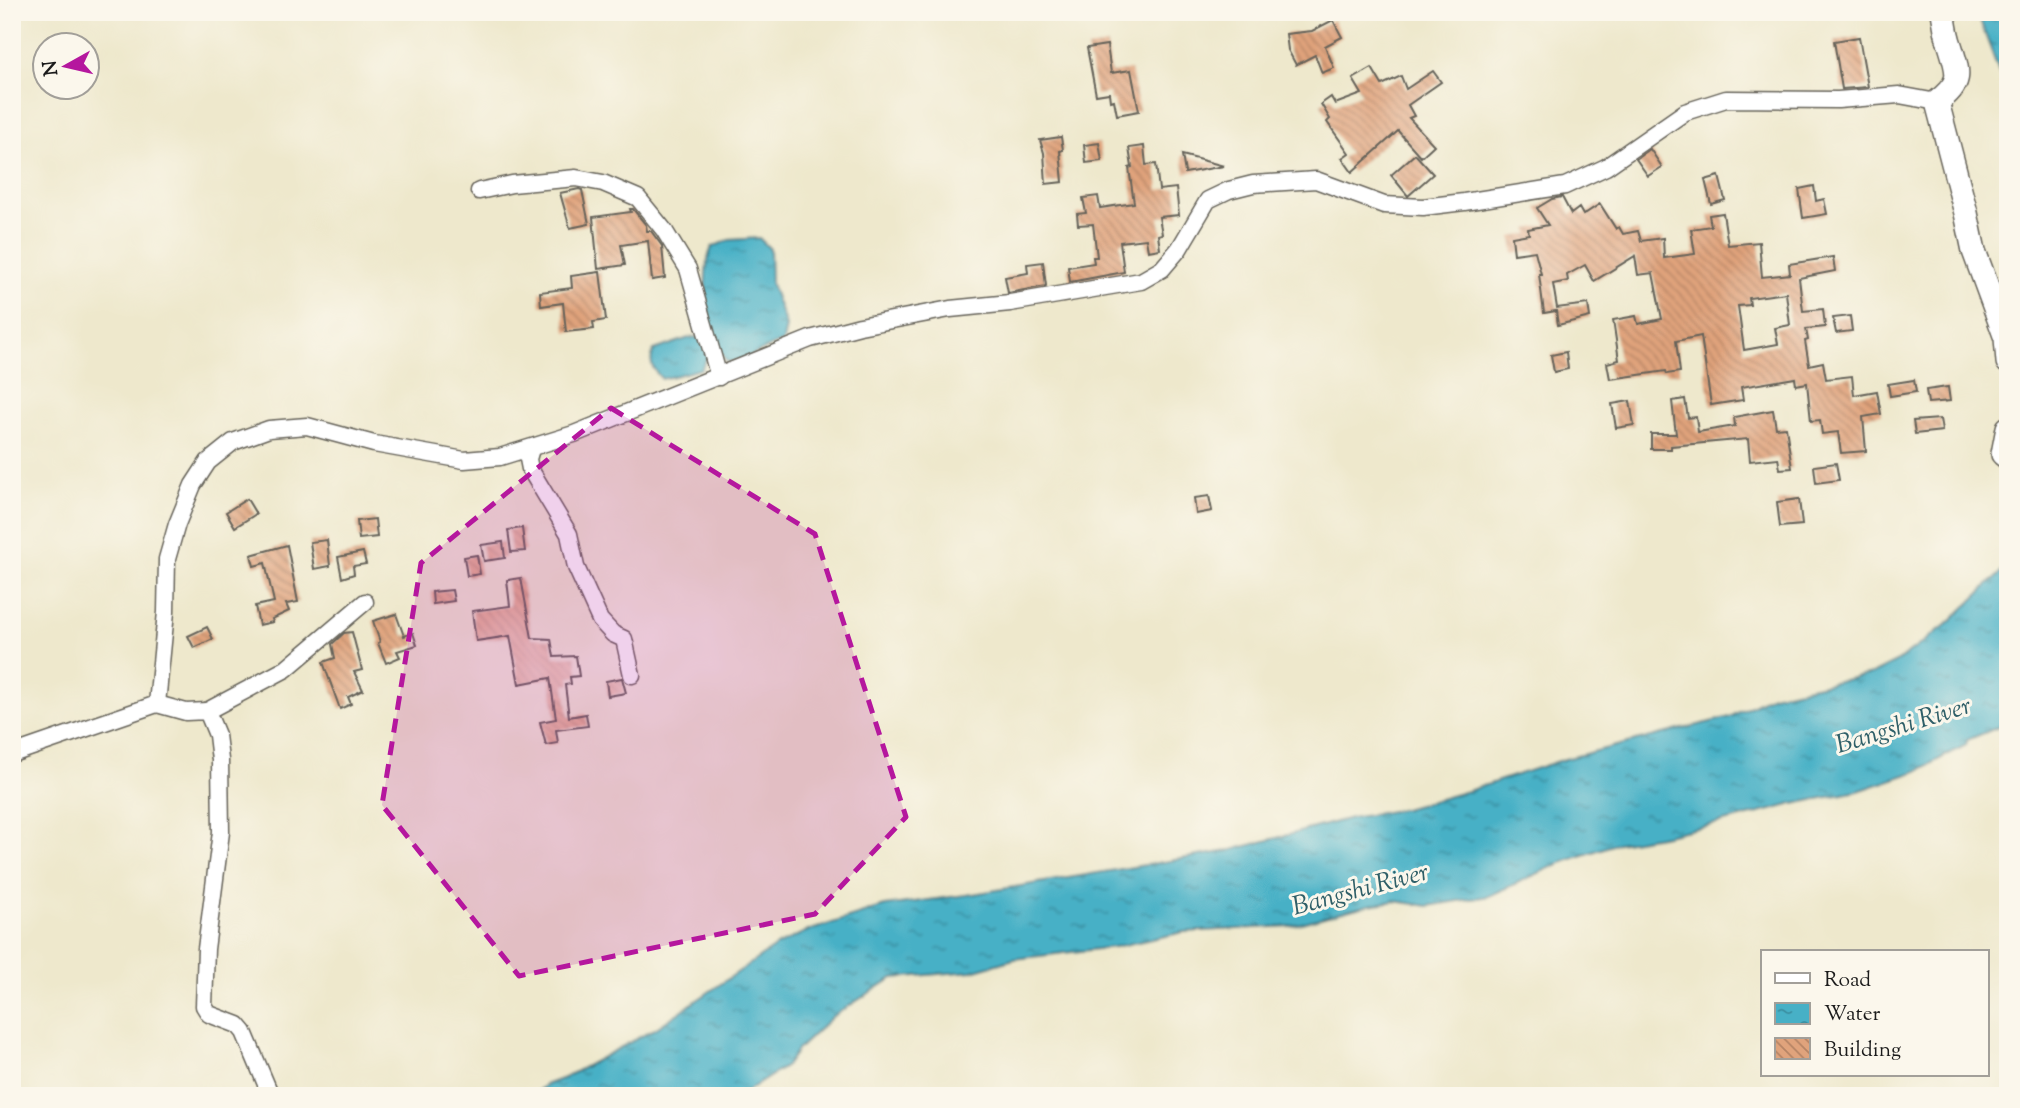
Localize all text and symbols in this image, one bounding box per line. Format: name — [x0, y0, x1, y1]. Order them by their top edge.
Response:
north arrow — [32, 32, 102, 102]
text: N — [37, 59, 66, 77]
water label: Bangshi River — [1831, 688, 1976, 765]
water label: Bangshi River — [1288, 854, 1433, 926]
legend — [1761, 950, 1988, 1076]
text: Road — [1824, 966, 1871, 996]
text: Water — [1824, 1000, 1881, 1030]
text: Building — [1824, 1036, 1901, 1066]

